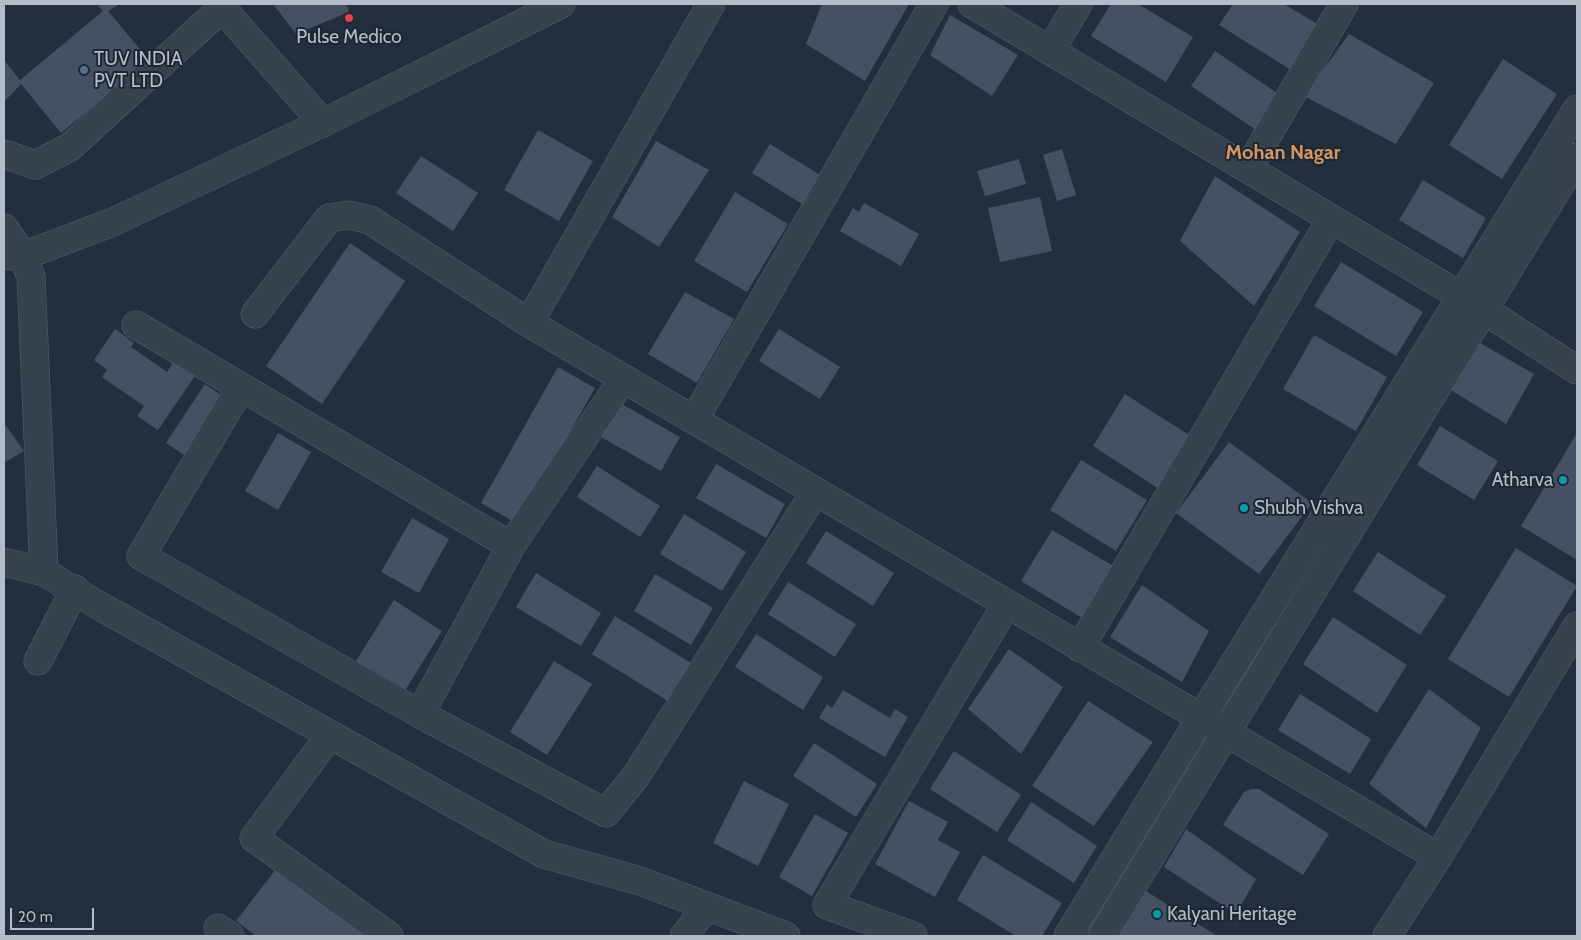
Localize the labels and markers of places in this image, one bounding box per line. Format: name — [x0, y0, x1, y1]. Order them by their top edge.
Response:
marker: Pulse Medico — [343, 12, 355, 24]
place label: Pulse Medico — [296, 26, 402, 48]
place label: TUV INDIA PVT LTD — [94, 48, 182, 92]
marker: TUV INDIA PVT LTD — [78, 64, 90, 76]
place label: Atharva — [1492, 469, 1553, 491]
marker: Atharva — [1557, 474, 1569, 486]
place label: Shubh Vishva — [1254, 497, 1363, 519]
marker: Shubh Vishva — [1238, 502, 1250, 514]
place label: Kalyani Heritage — [1167, 903, 1296, 925]
marker: Kalyani Heritage — [1151, 908, 1163, 920]

